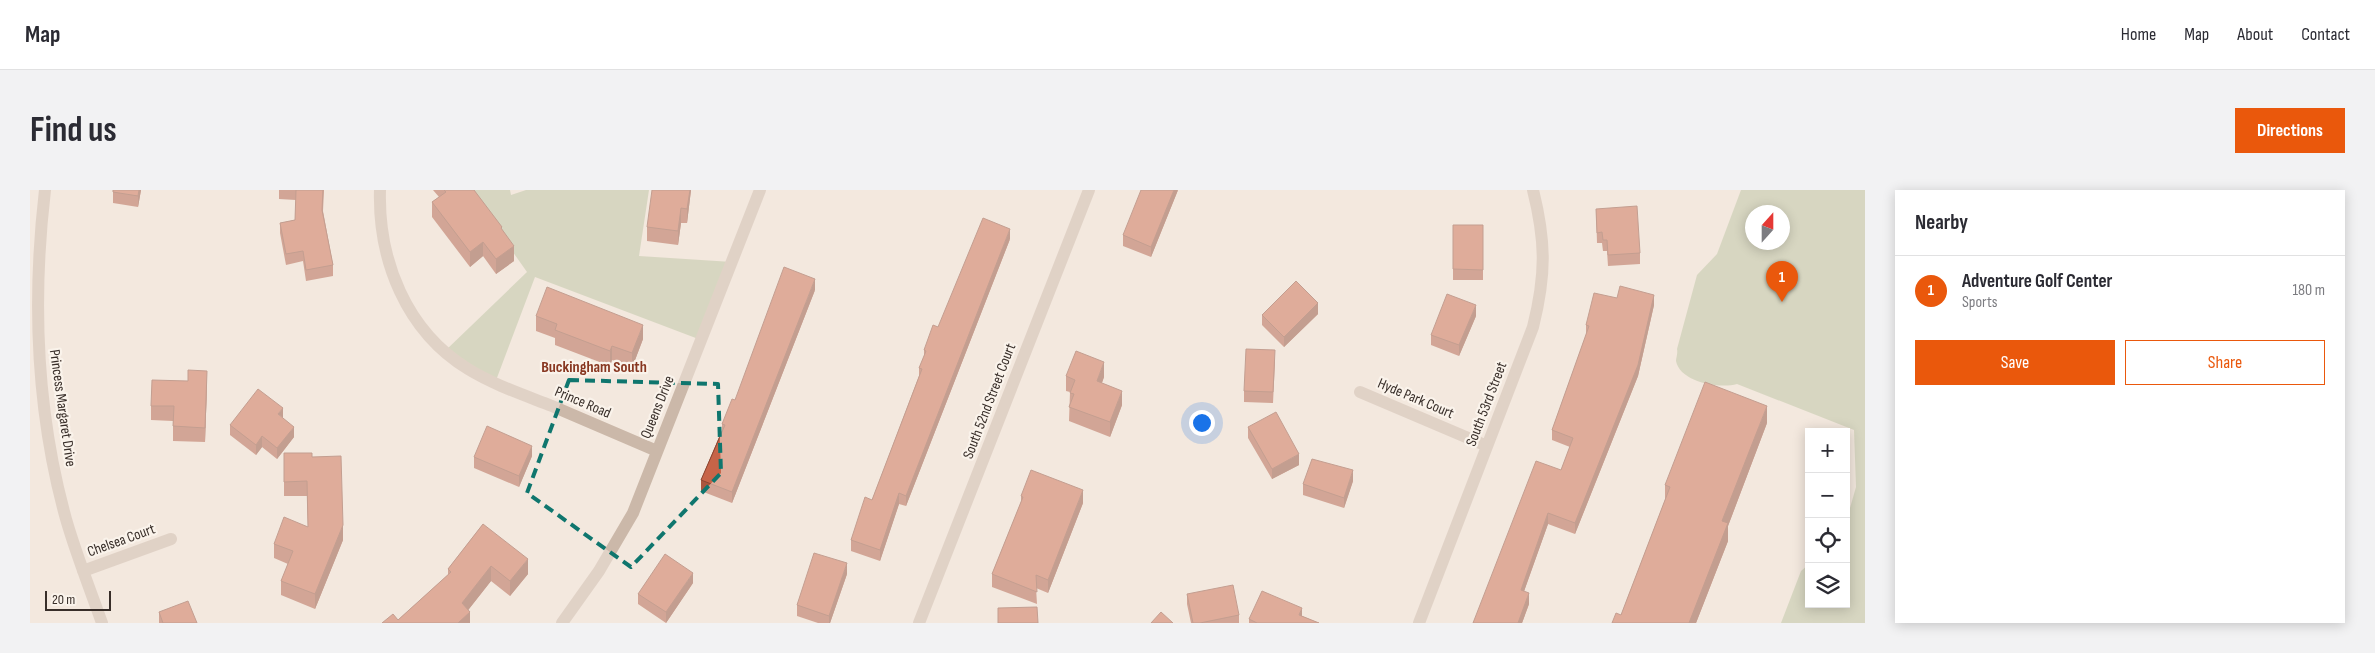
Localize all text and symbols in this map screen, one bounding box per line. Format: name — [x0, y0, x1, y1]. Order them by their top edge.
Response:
text: Map — [25, 20, 60, 49]
text: Home — [2121, 24, 2156, 45]
text: Map — [2184, 24, 2209, 45]
text: About — [2237, 24, 2273, 45]
text: Contact — [2301, 24, 2350, 45]
button: Directions — [2235, 108, 2345, 153]
text: Find us — [30, 109, 117, 152]
north arrow — [1745, 205, 1790, 250]
text: Nearby — [1915, 210, 1968, 235]
pin: 1 — [1766, 261, 1798, 302]
text: Adventure Golf Center — [1962, 270, 2112, 293]
text: 1 — [1928, 281, 1934, 300]
text: 180 m — [2292, 281, 2325, 300]
text: Sports — [1962, 293, 1997, 312]
street label: South 52nd Street Court — [959, 340, 1020, 462]
button: Save — [1915, 340, 2115, 385]
button: Share — [2125, 340, 2325, 385]
street label: Princess Margaret Drive — [45, 348, 80, 468]
district label: Buckingham South — [541, 358, 647, 377]
street label: South 53rd Street — [1462, 359, 1511, 449]
street label: Queens Drive — [636, 373, 679, 441]
street label: Hyde Park Court — [1375, 374, 1457, 423]
street label: Prince Road — [552, 382, 614, 423]
your location — [1189, 410, 1215, 436]
map controls — [1805, 428, 1850, 608]
button: + — [1805, 428, 1850, 473]
button: − — [1805, 473, 1850, 518]
button: locate — [1805, 518, 1850, 563]
street label: Chelsea Court — [85, 519, 158, 562]
button: layers — [1805, 563, 1850, 608]
scale bar — [45, 588, 111, 611]
text: 20 m — [52, 591, 75, 608]

